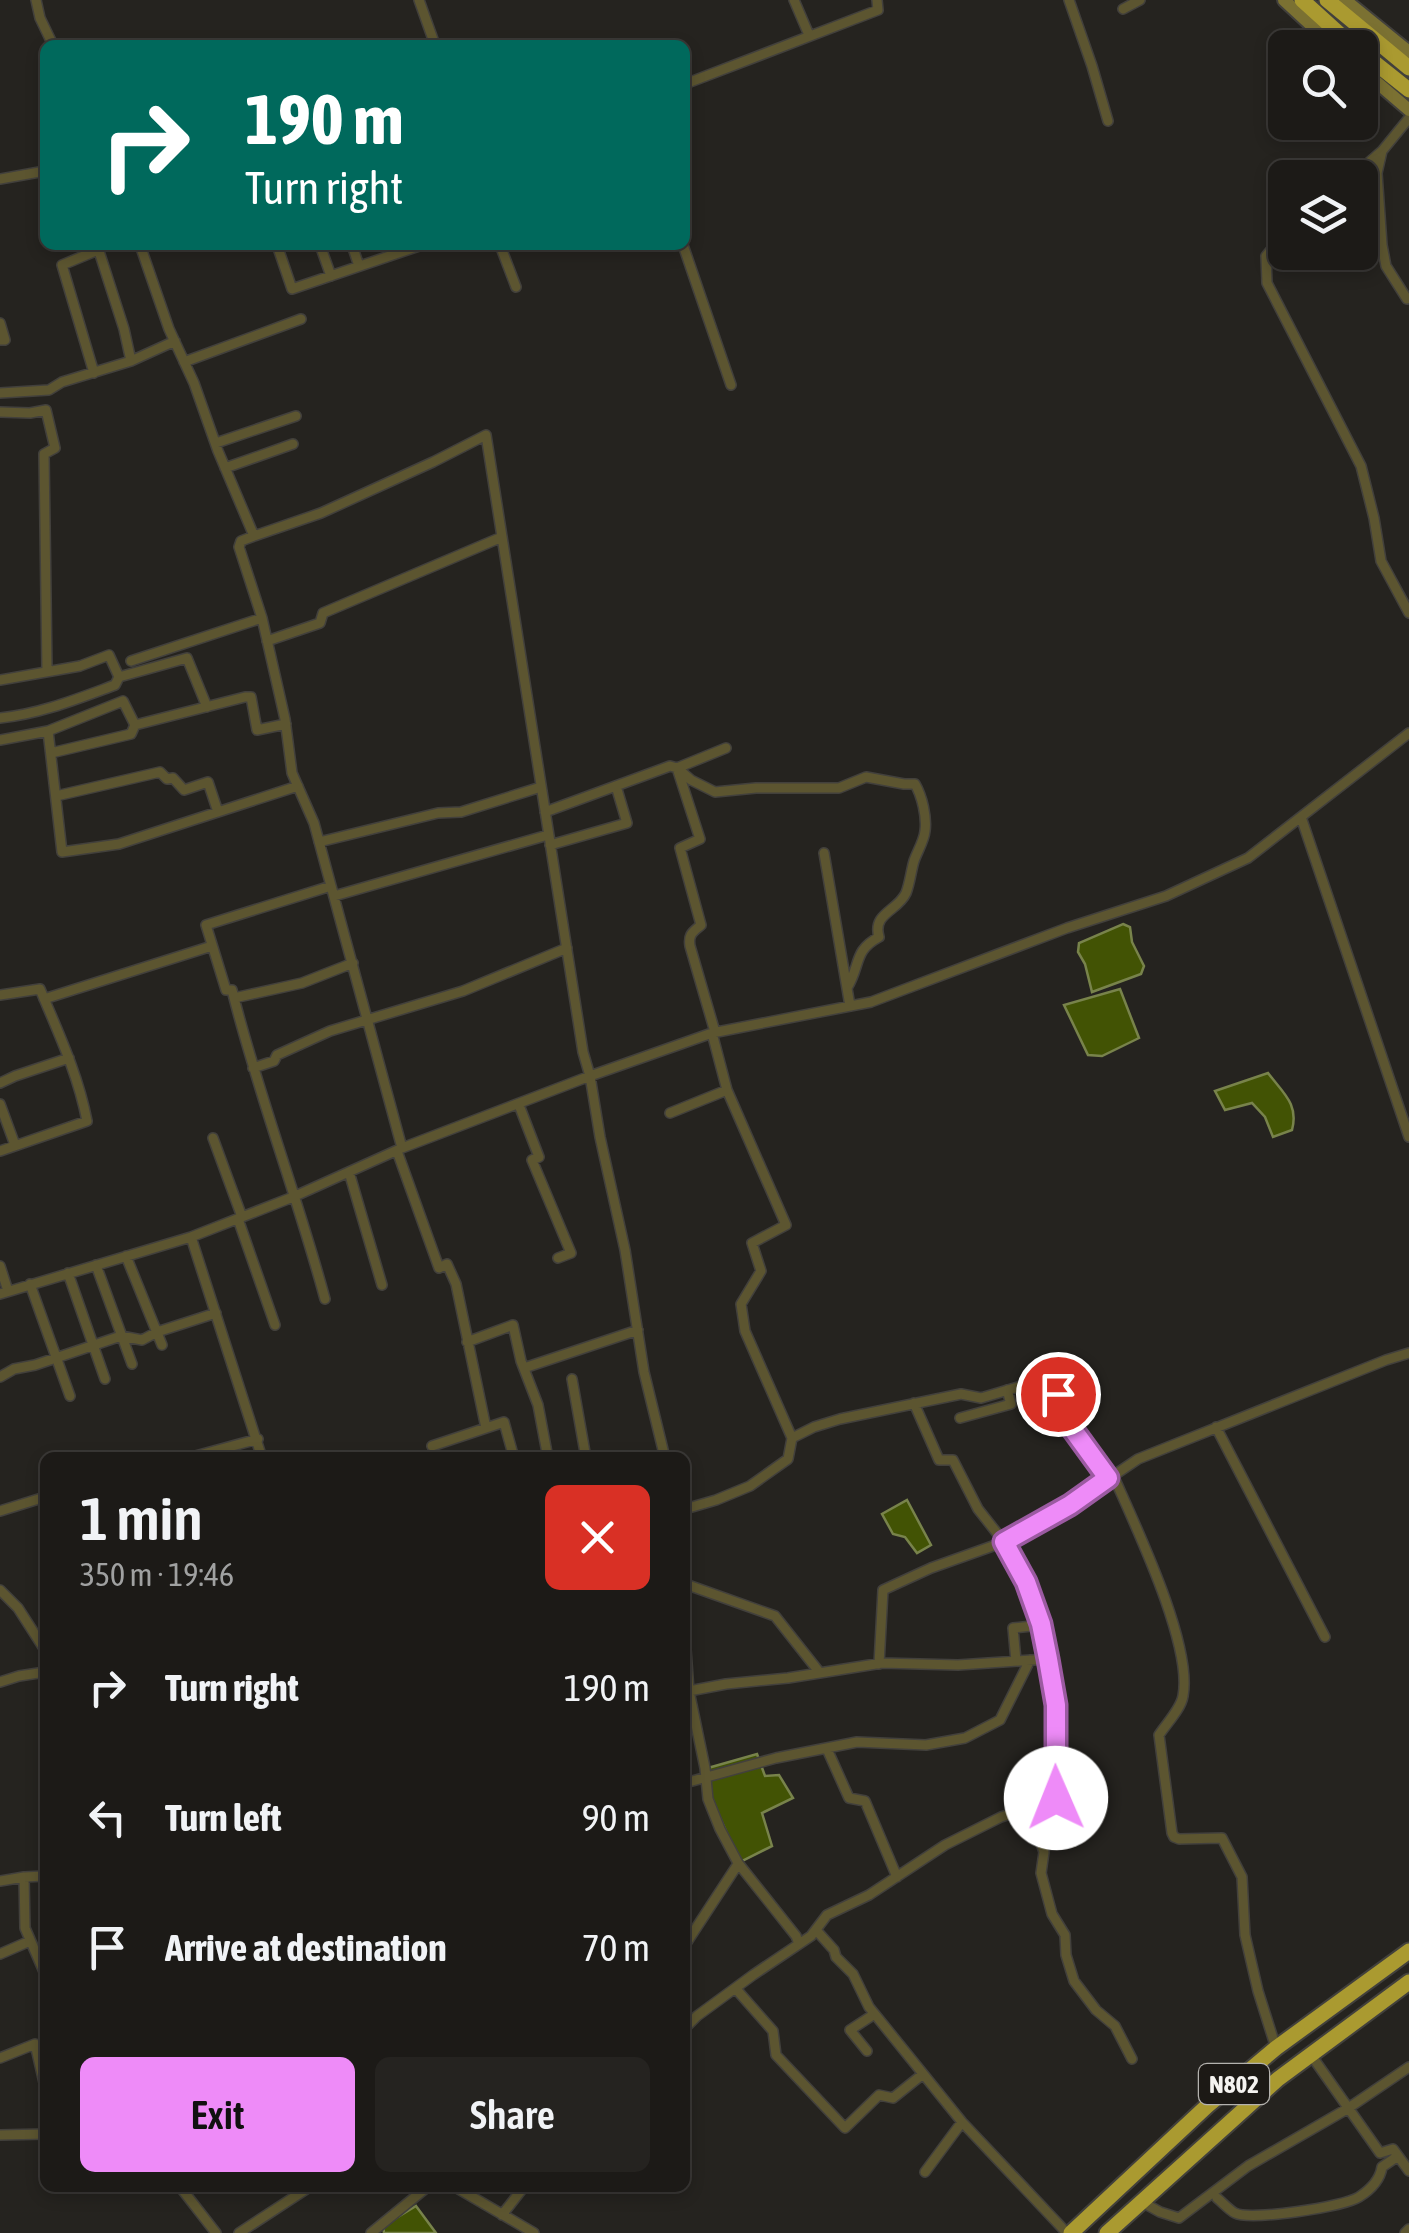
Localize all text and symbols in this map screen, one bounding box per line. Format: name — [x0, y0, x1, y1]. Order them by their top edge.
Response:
map controls — [1268, 30, 1378, 270]
button: search — [1268, 30, 1378, 140]
text: 190 m — [245, 79, 404, 159]
icon: right — [80, 80, 210, 210]
button: layers — [1268, 160, 1378, 270]
text: Turn right — [245, 162, 403, 214]
pin — [1016, 1352, 1101, 1437]
icon: arrive — [1031, 1367, 1086, 1422]
text: 1 min — [80, 1484, 203, 1553]
button: close — [545, 1485, 650, 1590]
text: 350 m · 19:46 — [80, 1556, 234, 1593]
icon: right — [80, 1660, 135, 1715]
text: Turn right — [165, 1666, 299, 1709]
text: 190 m — [564, 1666, 650, 1709]
position arrow — [1004, 1746, 1108, 1850]
icon: left — [80, 1790, 135, 1845]
text: Turn left — [165, 1796, 281, 1839]
text: 90 m — [582, 1796, 650, 1839]
icon: arrive — [80, 1920, 135, 1975]
text: Arrive at destination — [165, 1926, 447, 1969]
text: 70 m — [582, 1926, 650, 1969]
button: Exit — [80, 2057, 355, 2172]
button: Share — [375, 2057, 650, 2172]
road number: N802 — [1199, 2064, 1269, 2104]

